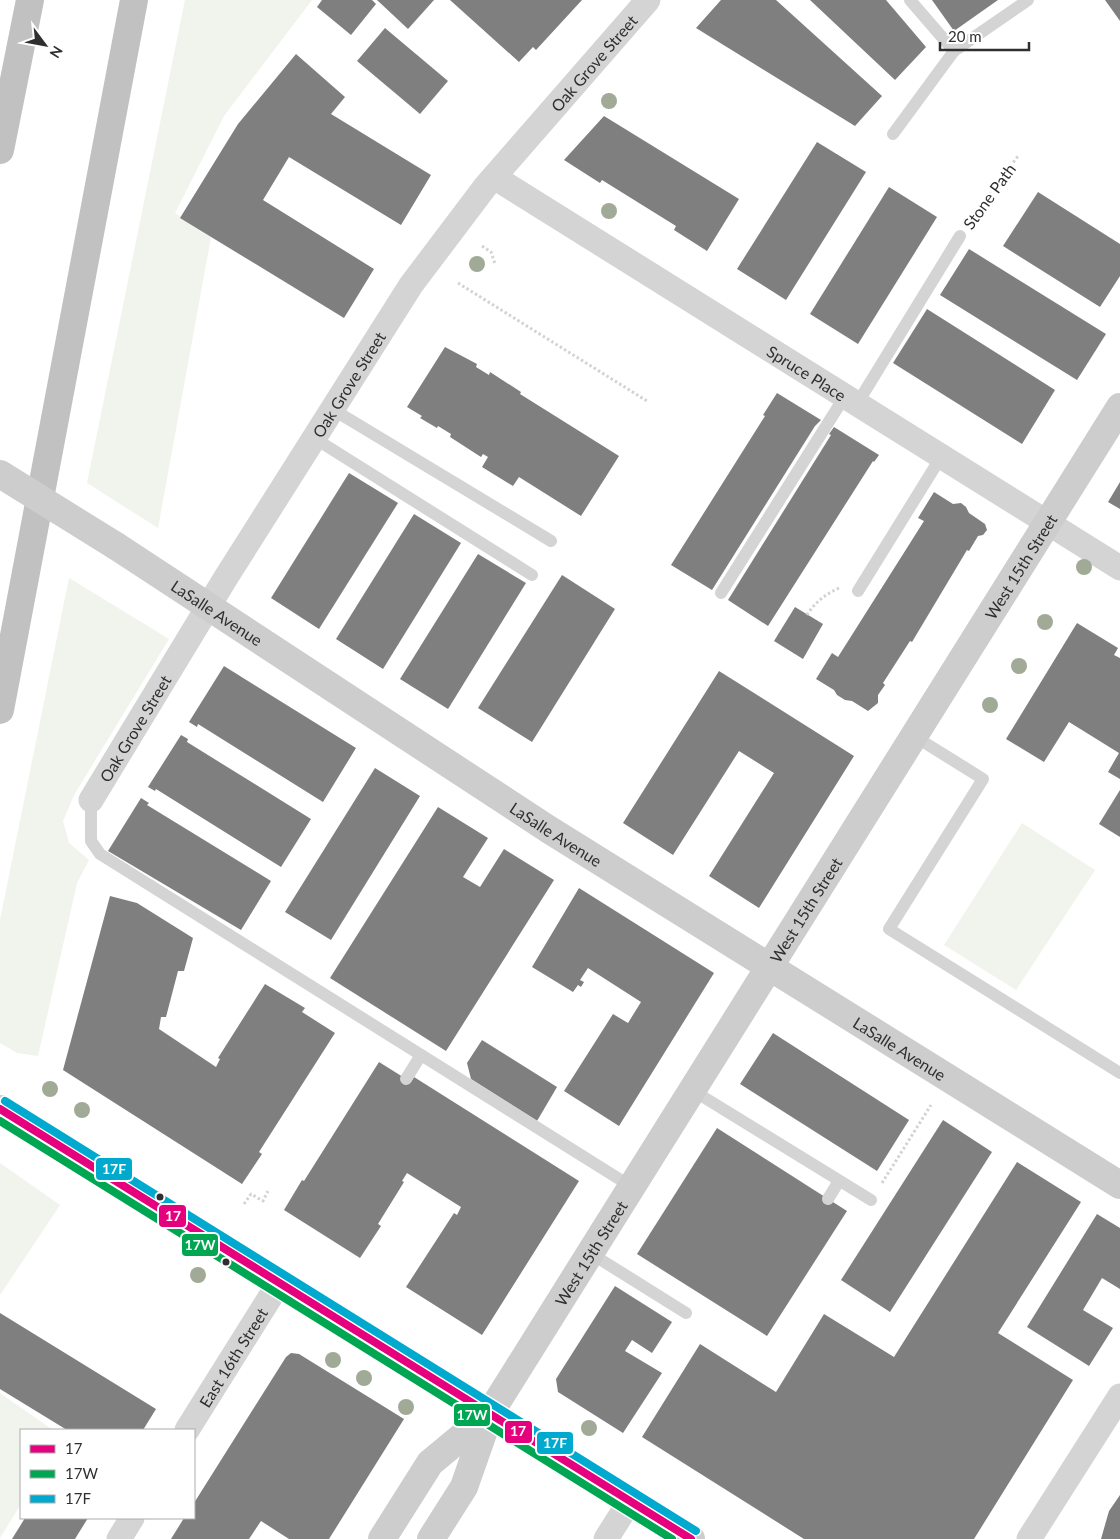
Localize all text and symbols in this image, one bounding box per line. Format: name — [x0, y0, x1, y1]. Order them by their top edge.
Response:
street label: Oak Grove Street — [546, 10, 641, 115]
north arrow — [20, 20, 70, 70]
scale bar — [940, 20, 1029, 52]
text: 20 m — [948, 27, 982, 45]
text: N — [46, 43, 67, 61]
street label: Stone Path — [959, 159, 1019, 233]
street label: Oak Grove Street — [308, 328, 389, 441]
street label: Spruce Place — [764, 341, 850, 404]
street label: West 15th Street — [980, 510, 1060, 622]
street label: LaSalle Avenue — [168, 576, 266, 649]
street label: Oak Grove Street — [95, 671, 174, 785]
street label: LaSalle Avenue — [507, 797, 606, 870]
street label: West 15th Street — [765, 853, 845, 966]
street label: LaSalle Avenue — [850, 1012, 950, 1084]
line badge: 17F — [95, 1157, 133, 1181]
text: 17F — [102, 1160, 126, 1177]
unlabelled marker — [155, 1192, 165, 1202]
street label: West 15th Street — [550, 1197, 630, 1309]
line badge: 17 — [158, 1204, 187, 1228]
text: 17 — [165, 1207, 181, 1224]
line badge: 17W — [181, 1233, 219, 1257]
text: 17W — [185, 1236, 216, 1253]
unlabelled marker — [221, 1257, 231, 1267]
street label: East 16th Street — [194, 1304, 271, 1410]
line badge: 17W — [453, 1403, 491, 1427]
text: 17W — [457, 1406, 488, 1423]
line badge: 17 — [504, 1420, 533, 1444]
text: 17 — [510, 1422, 526, 1439]
legend — [20, 1429, 195, 1519]
line badge: 17F — [536, 1431, 574, 1455]
text: 17F — [543, 1434, 567, 1451]
text: 17 — [65, 1439, 83, 1457]
text: 17W — [65, 1464, 98, 1482]
text: 17F — [65, 1489, 91, 1507]

